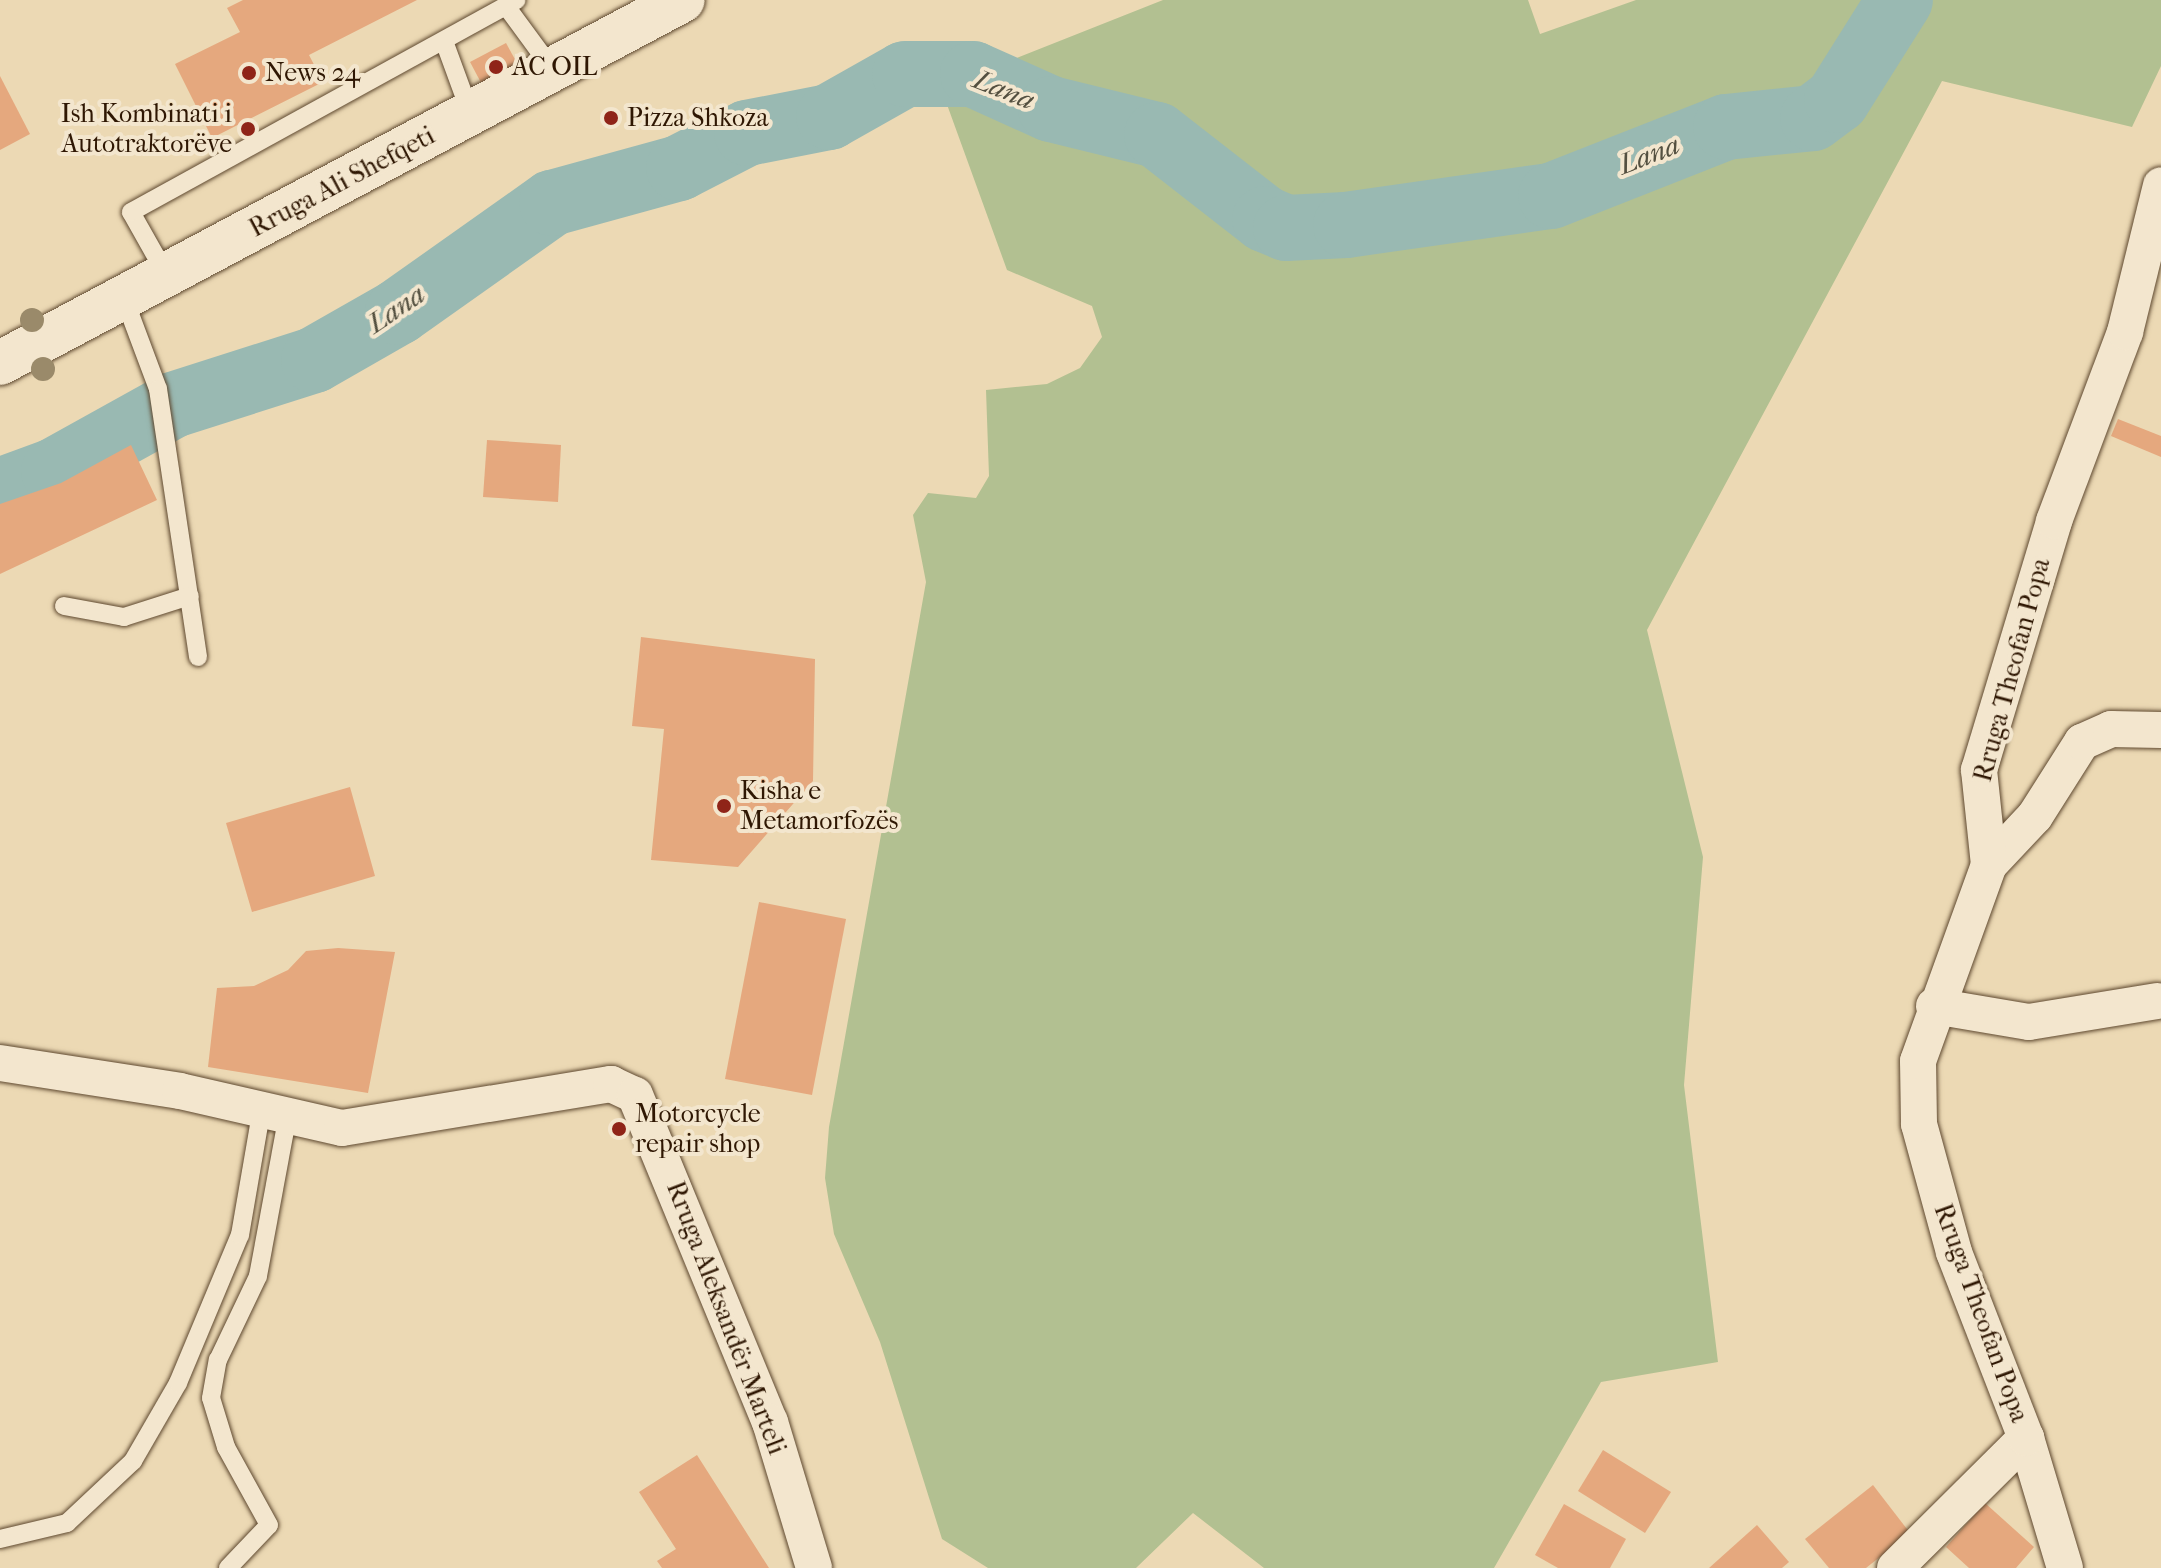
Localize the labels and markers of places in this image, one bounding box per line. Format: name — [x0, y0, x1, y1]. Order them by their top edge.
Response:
place label: AC OIL — [512, 51, 597, 83]
place label: News 24 — [265, 57, 360, 89]
marker: AC OIL — [487, 58, 505, 76]
marker: News 24 — [240, 64, 258, 82]
place label: Ish Kombinati i Autotraktorëve — [61, 98, 232, 160]
place label: Pizza Shkoza — [627, 102, 769, 134]
marker: Pizza Shkoza — [602, 109, 620, 127]
marker: Ish Kombinati i Autotraktorëve — [239, 120, 257, 138]
place label: Kisha e Metamorfozës — [740, 775, 898, 836]
marker: Kisha e Metamorfozës — [715, 797, 733, 815]
place label: Motorcycle repair shop — [635, 1098, 761, 1160]
marker: Motorcycle repair shop — [610, 1120, 628, 1138]

